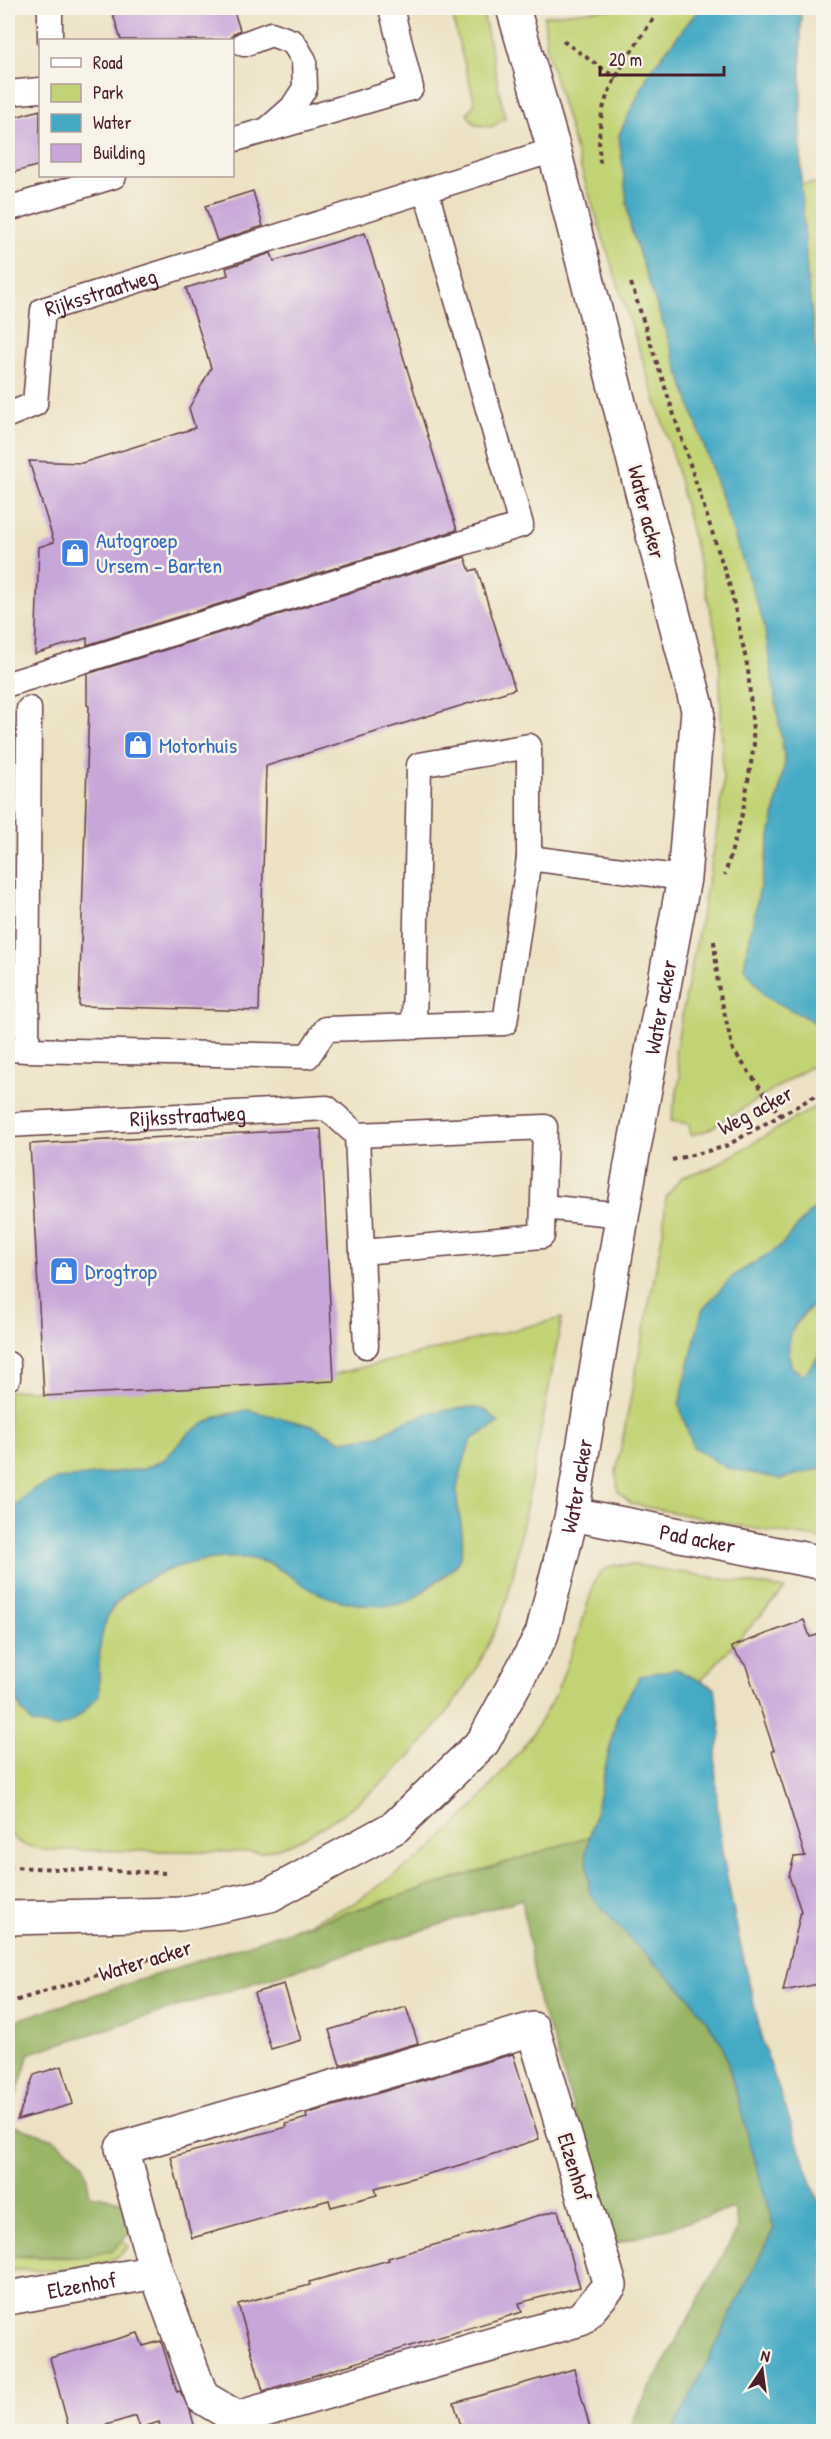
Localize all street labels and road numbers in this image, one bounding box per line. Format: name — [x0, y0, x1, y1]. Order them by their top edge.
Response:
street label: Rijksstraatweg — [41, 260, 161, 324]
street label: Water acker — [621, 462, 673, 562]
street label: Water acker — [637, 957, 684, 1057]
street label: Weg acker — [712, 1078, 798, 1142]
street label: Rijksstraatweg — [129, 1097, 246, 1133]
street label: Water acker — [553, 1436, 600, 1536]
street label: Pad acker — [657, 1516, 739, 1561]
street label: Water acker — [95, 1932, 196, 1988]
street label: Elzenhof — [550, 2129, 600, 2205]
street label: Elzenhof — [45, 2264, 119, 2306]

